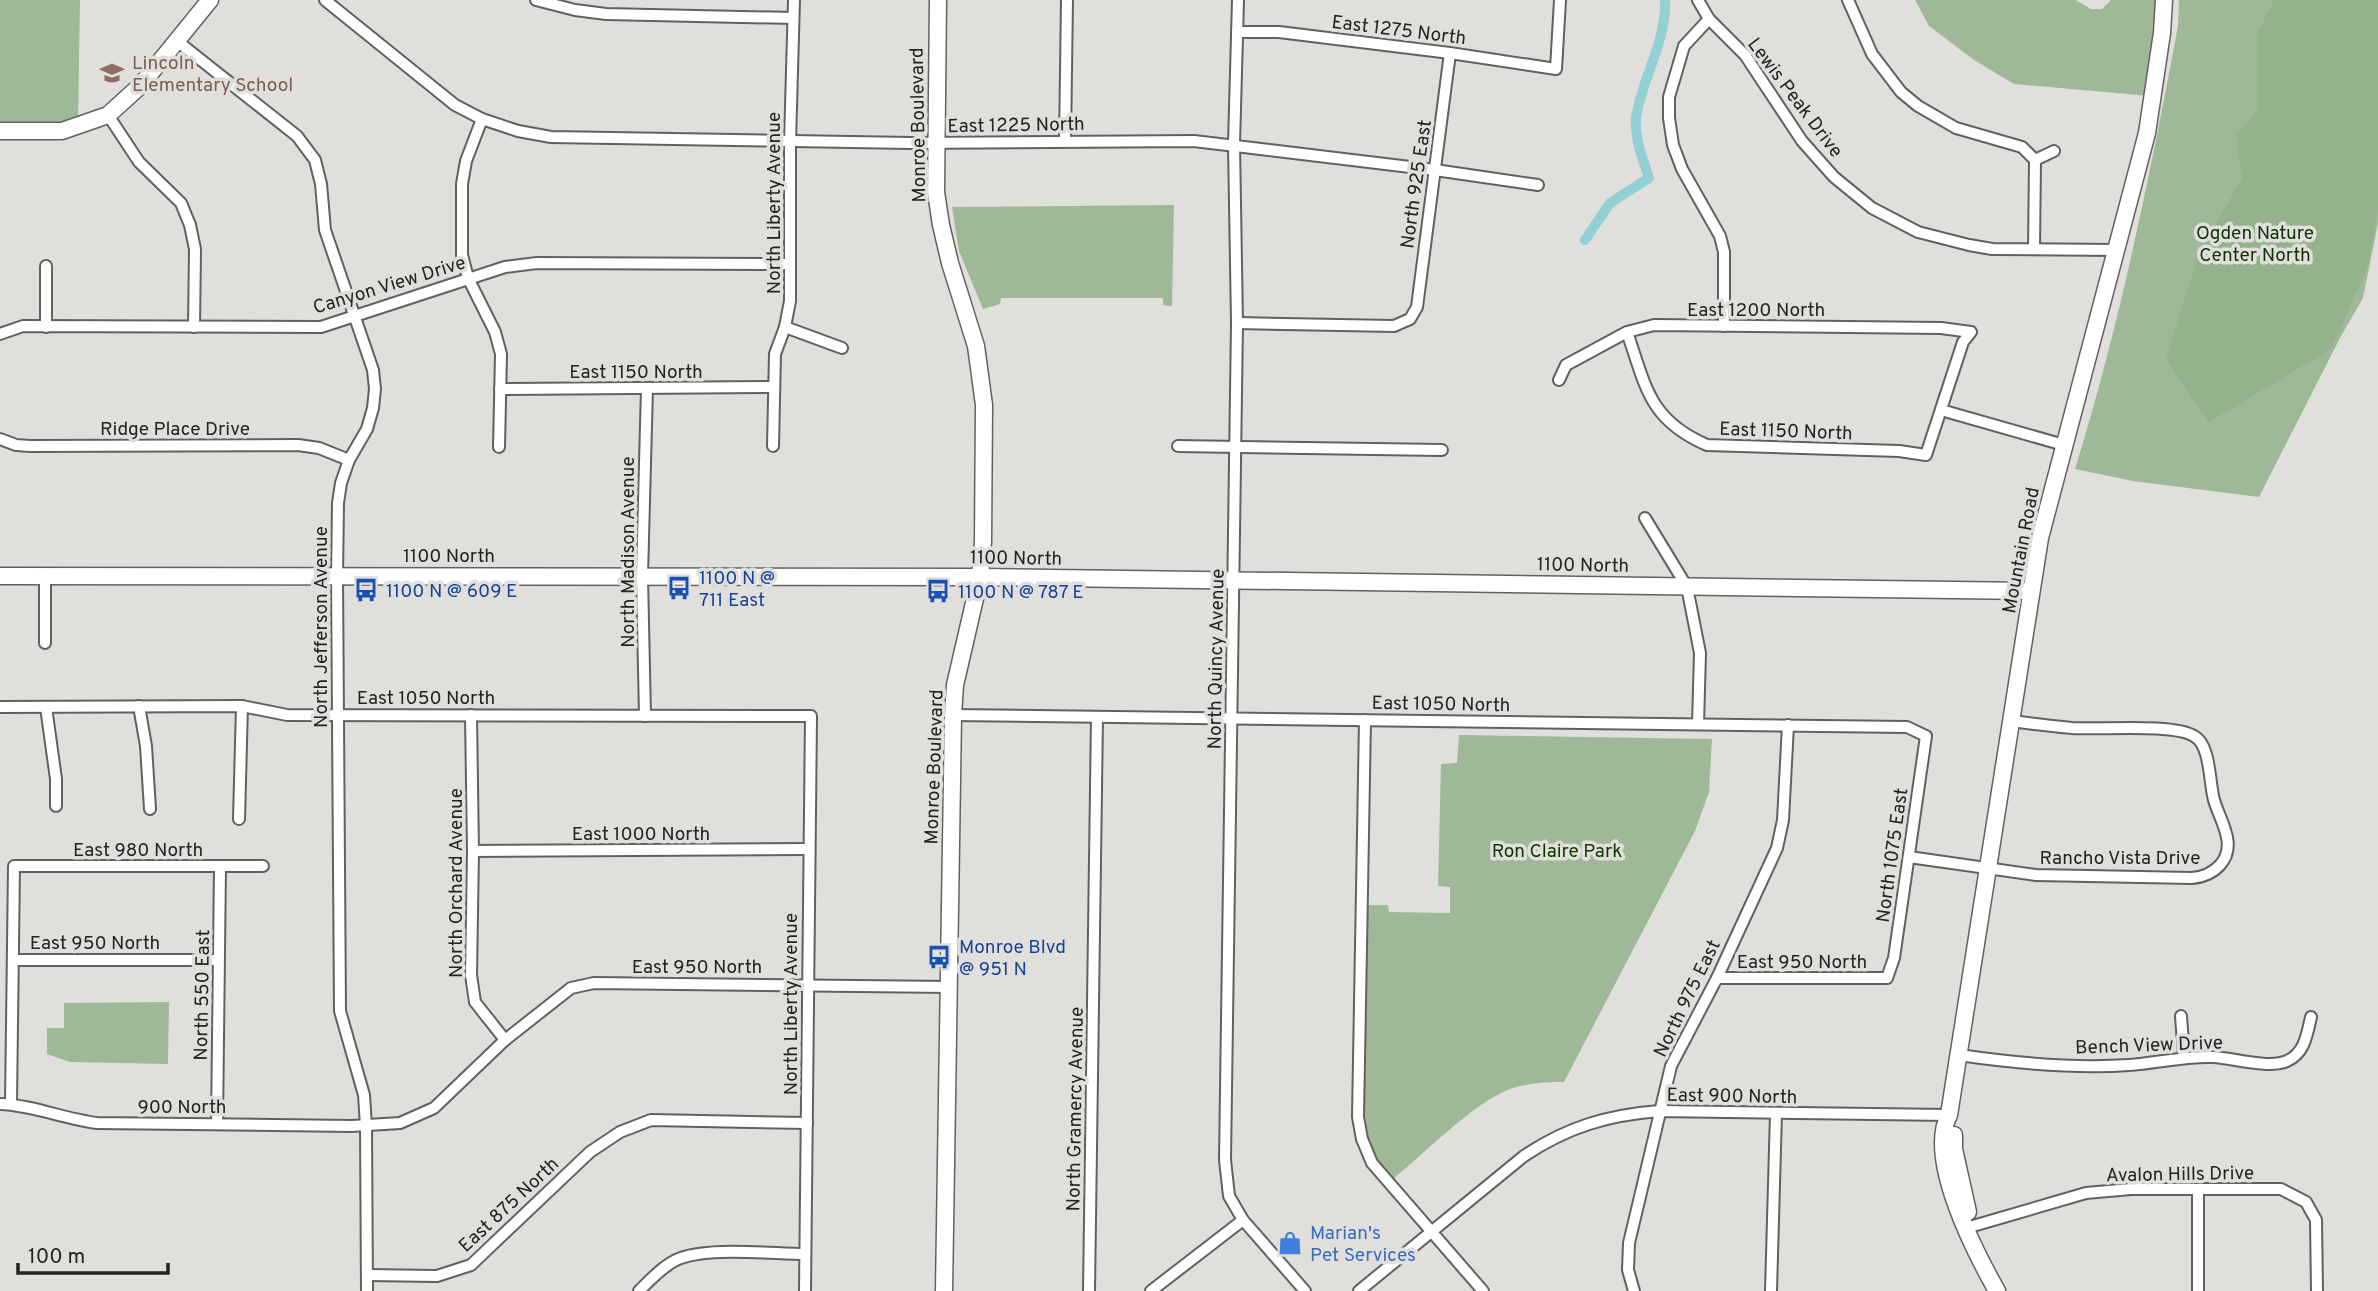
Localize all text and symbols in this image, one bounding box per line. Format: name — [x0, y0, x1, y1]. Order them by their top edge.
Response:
street label: East 1275 North — [1330, 11, 1467, 51]
street label: Lewis Peak Drive — [1741, 33, 1847, 163]
street label: Monroe Boulevard — [906, 47, 932, 203]
place label: Lincoln Elementary School — [132, 52, 293, 98]
school or university icon: Lincoln Elementary School — [98, 59, 126, 87]
street label: North Liberty Avenue — [763, 112, 787, 294]
street label: East 1225 North — [947, 113, 1085, 139]
street label: North 925 East — [1396, 118, 1438, 250]
park label: Ogden Nature Center North — [2196, 222, 2314, 268]
street label: Canyon View Drive — [310, 251, 469, 321]
street label: East 1200 North — [1687, 299, 1825, 323]
street label: East 1150 North — [569, 361, 703, 385]
street label: Ridge Place Drive — [100, 418, 250, 442]
street label: East 1150 North — [1719, 418, 1853, 446]
street label: North Madison Avenue — [617, 456, 641, 648]
street label: Mountain Road — [1998, 485, 2046, 616]
street label: North Jefferson Avenue — [310, 526, 334, 728]
street label: 1100 North — [403, 545, 495, 569]
street label: 1100 North — [970, 546, 1062, 572]
street label: 1100 North — [1537, 553, 1629, 579]
place label: 1100 N @ 711 East — [699, 567, 775, 613]
street label: North Quincy Avenue — [1203, 568, 1231, 750]
bus stop icon: 1100 N @ 711 East — [665, 574, 693, 602]
bus stop icon: 1100 N @ 609 E — [352, 576, 380, 604]
bus stop icon: 1100 N @ 787 E — [924, 577, 952, 605]
place label: 1100 N @ 609 E — [386, 580, 517, 604]
place label: 1100 N @ 787 E — [958, 581, 1084, 605]
street label: East 1050 North — [357, 687, 495, 711]
street label: Monroe Boulevard — [920, 689, 950, 845]
street label: East 1050 North — [1372, 692, 1510, 718]
street label: North 1075 East — [1872, 786, 1914, 924]
street label: North Orchard Avenue — [445, 788, 469, 978]
street label: East 1000 North — [572, 823, 710, 847]
street label: East 980 North — [73, 839, 203, 863]
park label: Ron Claire Park — [1492, 840, 1622, 864]
street label: Rancho Vista Drive — [2040, 847, 2200, 871]
street label: North Liberty Avenue — [780, 913, 804, 1095]
street label: North 550 East — [190, 929, 216, 1061]
street label: East 950 North — [30, 932, 160, 956]
place label: Monroe Blvd @ 951 N — [959, 936, 1066, 982]
street label: North 975 East — [1649, 936, 1727, 1062]
bus stop icon: Monroe Blvd @ 951 N — [925, 943, 953, 971]
street label: East 950 North — [1737, 951, 1867, 975]
street label: East 950 North — [632, 956, 762, 980]
street label: North Gramercy Avenue — [1062, 1007, 1090, 1212]
street label: Bench View Drive — [2075, 1031, 2224, 1061]
street label: East 900 North — [1666, 1084, 1798, 1110]
street label: 900 North — [137, 1096, 227, 1120]
street label: East 875 North — [454, 1153, 565, 1258]
street label: Avalon Hills Drive — [2106, 1162, 2254, 1188]
place label: Marian's Pet Services — [1310, 1222, 1416, 1268]
shop icon: Marian's Pet Services — [1276, 1229, 1304, 1257]
scale bar — [18, 1232, 168, 1276]
text: 100 m — [28, 1244, 85, 1271]

